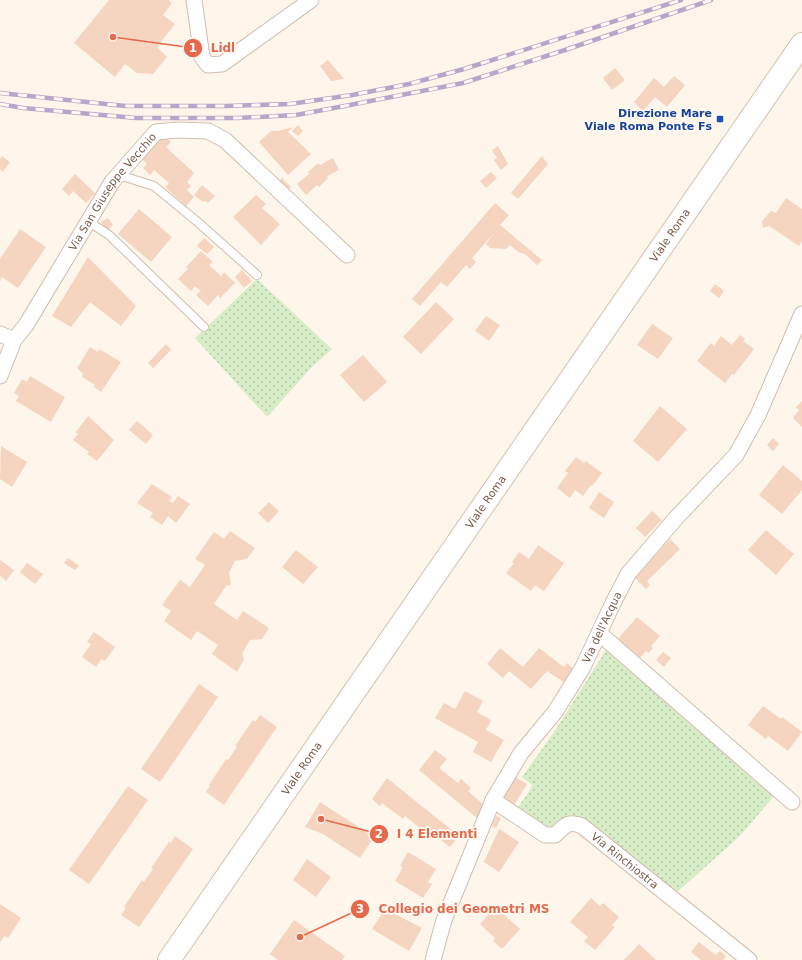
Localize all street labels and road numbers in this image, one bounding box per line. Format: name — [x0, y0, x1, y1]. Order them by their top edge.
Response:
street label: Via San Giuseppe Vecchio — [66, 130, 159, 253]
street label: Viale Roma — [647, 206, 693, 264]
street label: Viale Roma — [463, 473, 509, 531]
street label: Via dell'Acqua — [579, 589, 624, 665]
street label: Viale Roma — [279, 739, 324, 797]
street label: Via Rinchiostra — [589, 830, 661, 891]

